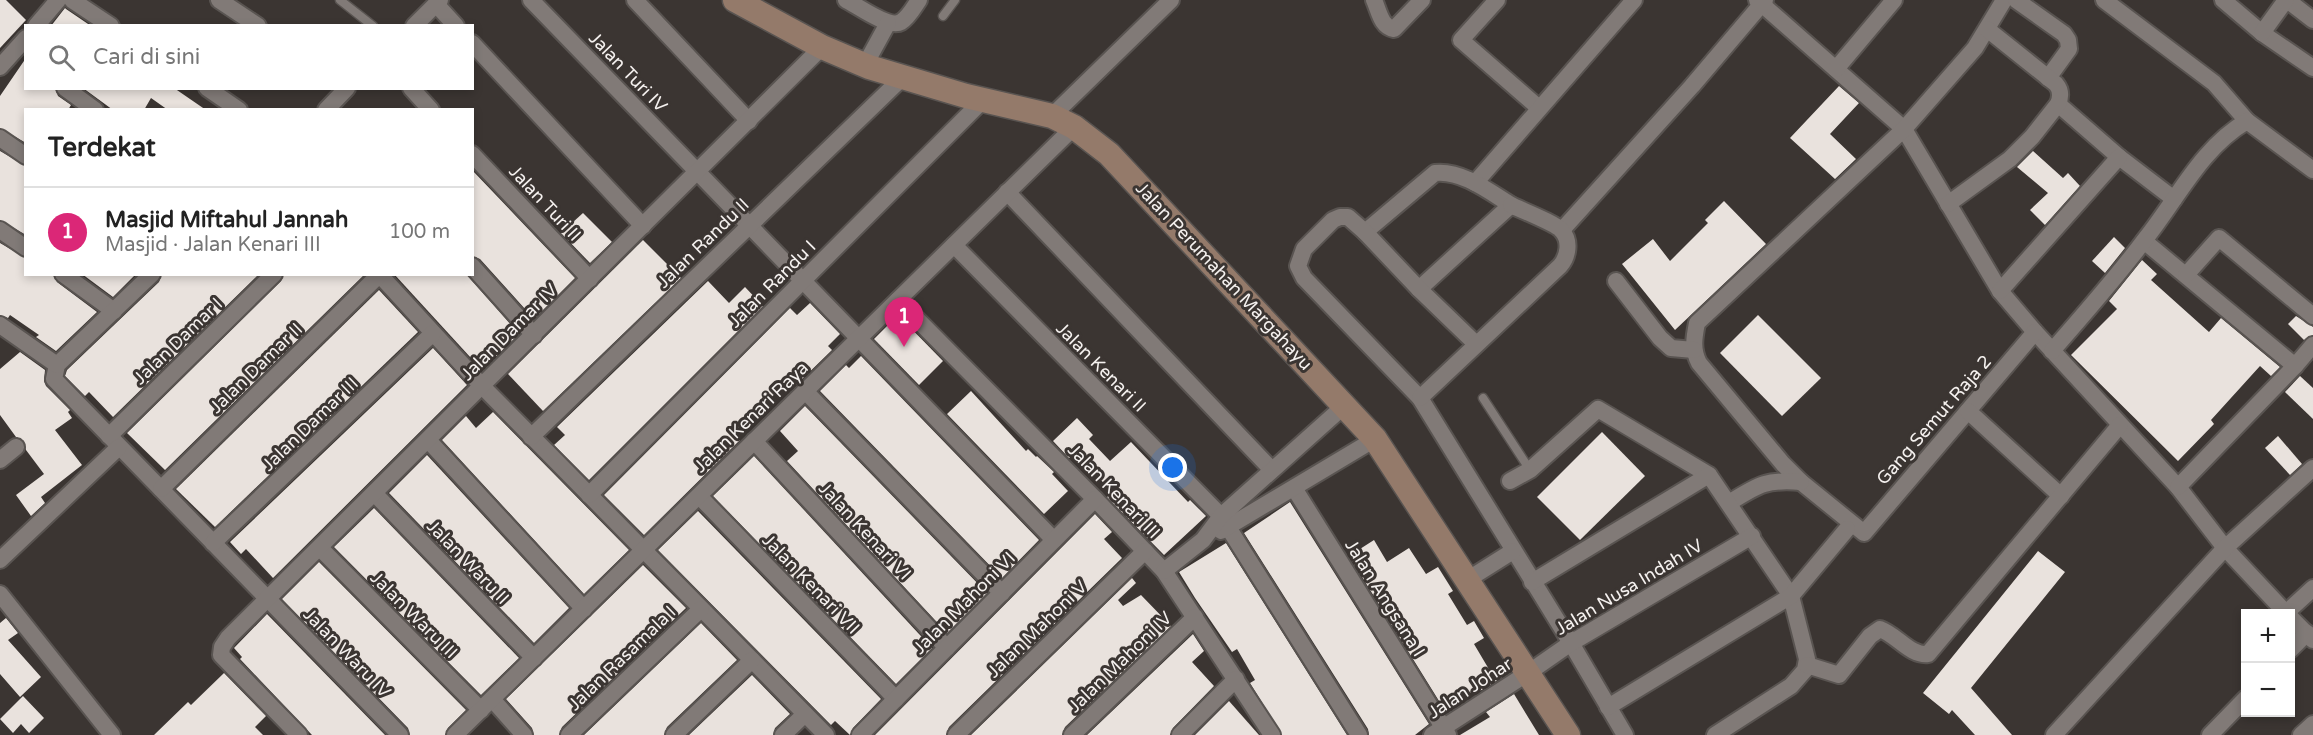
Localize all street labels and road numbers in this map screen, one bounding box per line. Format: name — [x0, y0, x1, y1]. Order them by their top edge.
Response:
street label: Jalan Turi IV — [584, 27, 672, 117]
street label: Jalan Turi II — [504, 160, 586, 246]
street label: Jalan Perumahan Margahayu — [1131, 177, 1317, 375]
street label: Jalan Randu II — [652, 193, 754, 293]
street label: Jalan Randu I — [724, 236, 820, 332]
street label: Jalan Damar IV — [456, 279, 562, 385]
street label: Jalan Damar I — [129, 293, 227, 389]
street label: Jalan Kenari II — [1051, 317, 1151, 417]
street label: Jalan Damar II — [205, 318, 307, 418]
street label: Gang Semut Raja 2 — [1872, 351, 1996, 489]
street label: Jalan Kenari Raya — [689, 357, 813, 477]
street label: Jalan Damar III — [257, 372, 363, 476]
street label: Jalan Kenari III — [1063, 439, 1165, 543]
street label: Jalan Kenari VI — [814, 478, 916, 584]
street label: Jalan Waru II — [422, 515, 514, 609]
street label: Jalan Kenari VII — [758, 529, 864, 639]
street label: Jalan Nusa Indah IV — [1551, 534, 1707, 640]
street label: Jalan Angsana I — [1340, 535, 1430, 661]
street label: Jalan Mahoni VI — [908, 547, 1020, 659]
street label: Jalan Waru III — [366, 567, 462, 663]
street label: Jalan Mahoni V — [982, 575, 1092, 682]
street label: Jalan Rasamala I — [563, 601, 681, 715]
street label: Jalan Waru IV — [299, 603, 396, 703]
street label: Jalan Mahoni IV — [1063, 607, 1177, 717]
street label: Jalan Johar — [1424, 653, 1516, 723]

